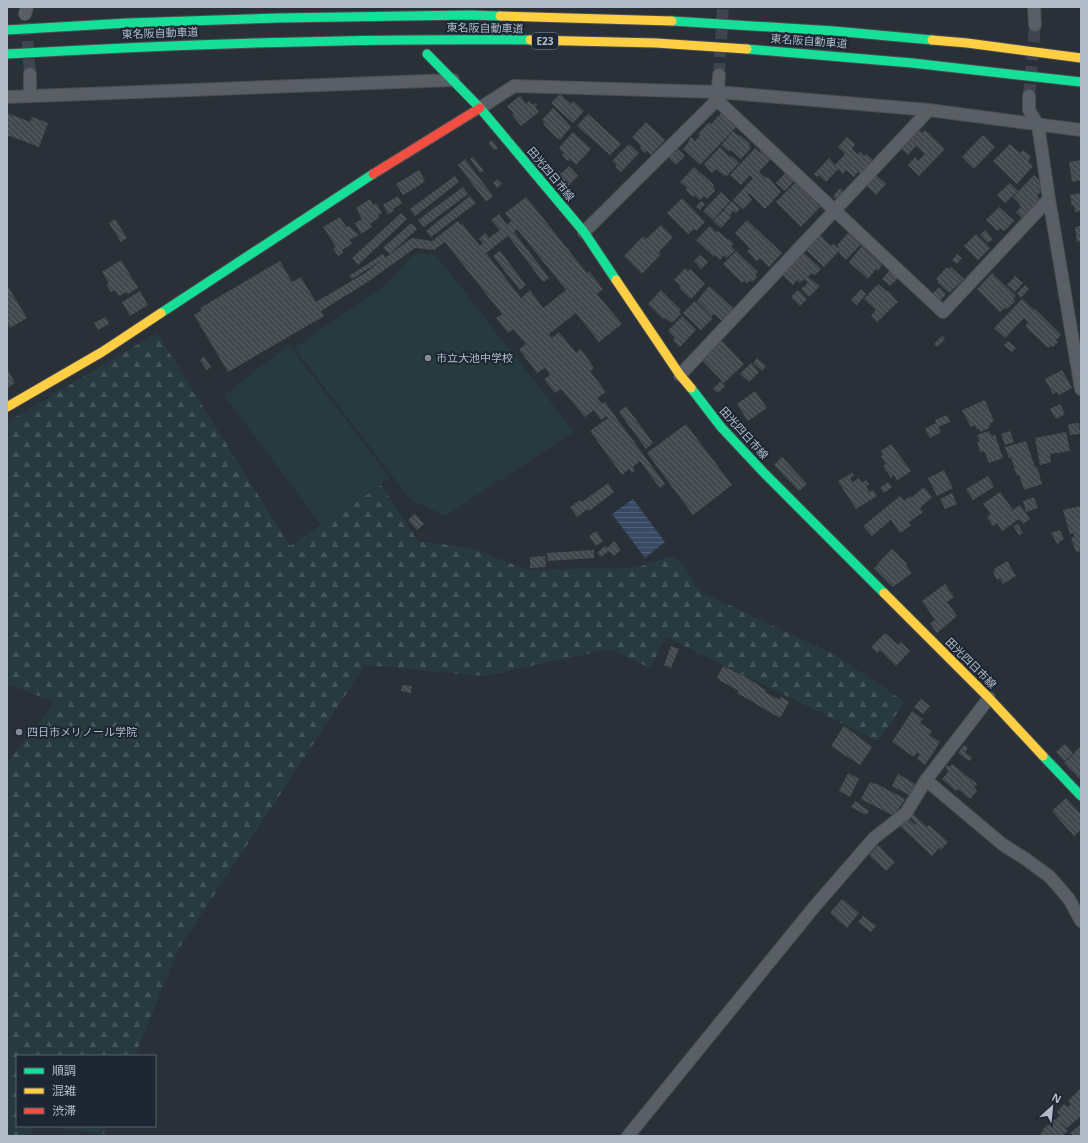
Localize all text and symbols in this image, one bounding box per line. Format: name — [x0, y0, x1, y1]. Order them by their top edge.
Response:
street label: 東名阪自動車道 — [446, 19, 524, 36]
street label: 東名阪自動車道 — [121, 24, 199, 41]
street label: 東名阪自動車道 — [770, 30, 848, 51]
road number: E23 — [532, 33, 558, 49]
street label: 田光四日市線 — [524, 144, 578, 204]
place label: 市立大池中学校 — [436, 350, 513, 365]
marker: 市立大池中学校 — [423, 353, 433, 363]
street label: 田光四日市線 — [717, 403, 772, 462]
street label: 田光四日市線 — [943, 634, 1000, 691]
place label: 四日市メリノール学院 — [27, 724, 137, 739]
marker: 四日市メリノール学院 — [14, 727, 24, 737]
legend — [16, 1055, 156, 1127]
text: 順調 — [52, 1062, 76, 1079]
text: 混雑 — [52, 1082, 76, 1099]
north arrow — [1032, 1087, 1072, 1127]
text: N — [1049, 1089, 1064, 1106]
text: 渋滞 — [52, 1102, 76, 1119]

